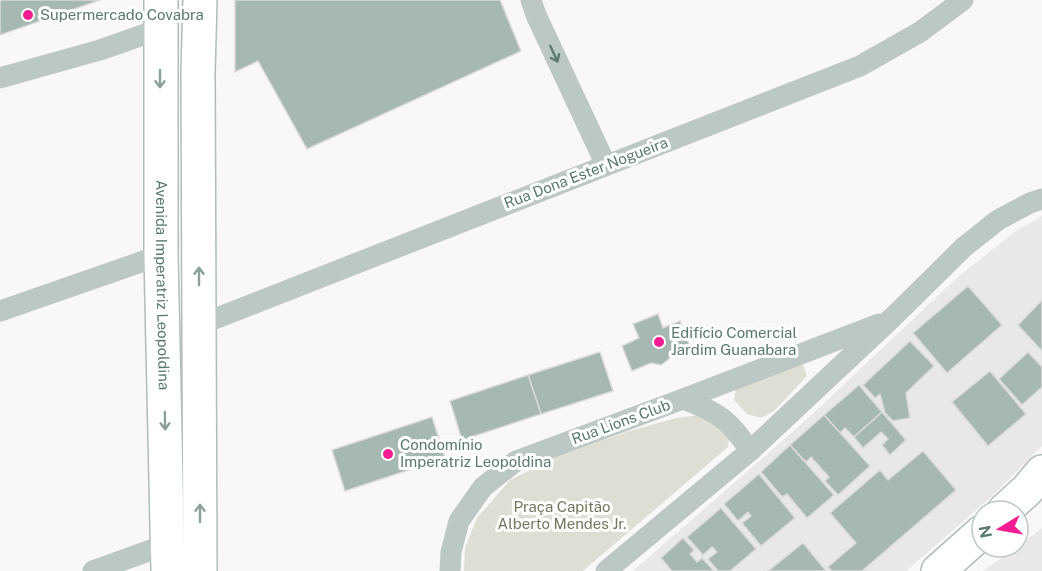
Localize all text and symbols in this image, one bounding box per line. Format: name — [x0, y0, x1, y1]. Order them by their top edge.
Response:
place label: Supermercado Covabra — [40, 6, 204, 23]
marker: Supermercado Covabra — [21, 8, 35, 22]
one-way arrow — [549, 44, 561, 62]
one-way arrow — [154, 69, 166, 89]
street label: Rua Dona Ester Nogueira — [502, 133, 670, 212]
street label: Avenida Imperatriz Leopoldina — [153, 180, 173, 390]
one-way arrow — [193, 266, 205, 286]
place label: Edifício Comercial Jardim Guanabara — [671, 324, 797, 358]
marker: Edifício Comercial Jardim Guanabara — [652, 335, 666, 349]
street label: Rua Lions Club — [569, 396, 672, 447]
one-way arrow — [159, 411, 171, 431]
place label: Condomínio Imperatriz Leopoldina — [400, 436, 551, 470]
marker: Condomínio Imperatriz Leopoldina — [381, 447, 395, 461]
park label: Praça Capitão Alberto Mendes Jr. — [498, 498, 626, 532]
north arrow — [970, 499, 1030, 559]
one-way arrow — [194, 503, 206, 523]
text: N — [975, 524, 996, 540]

